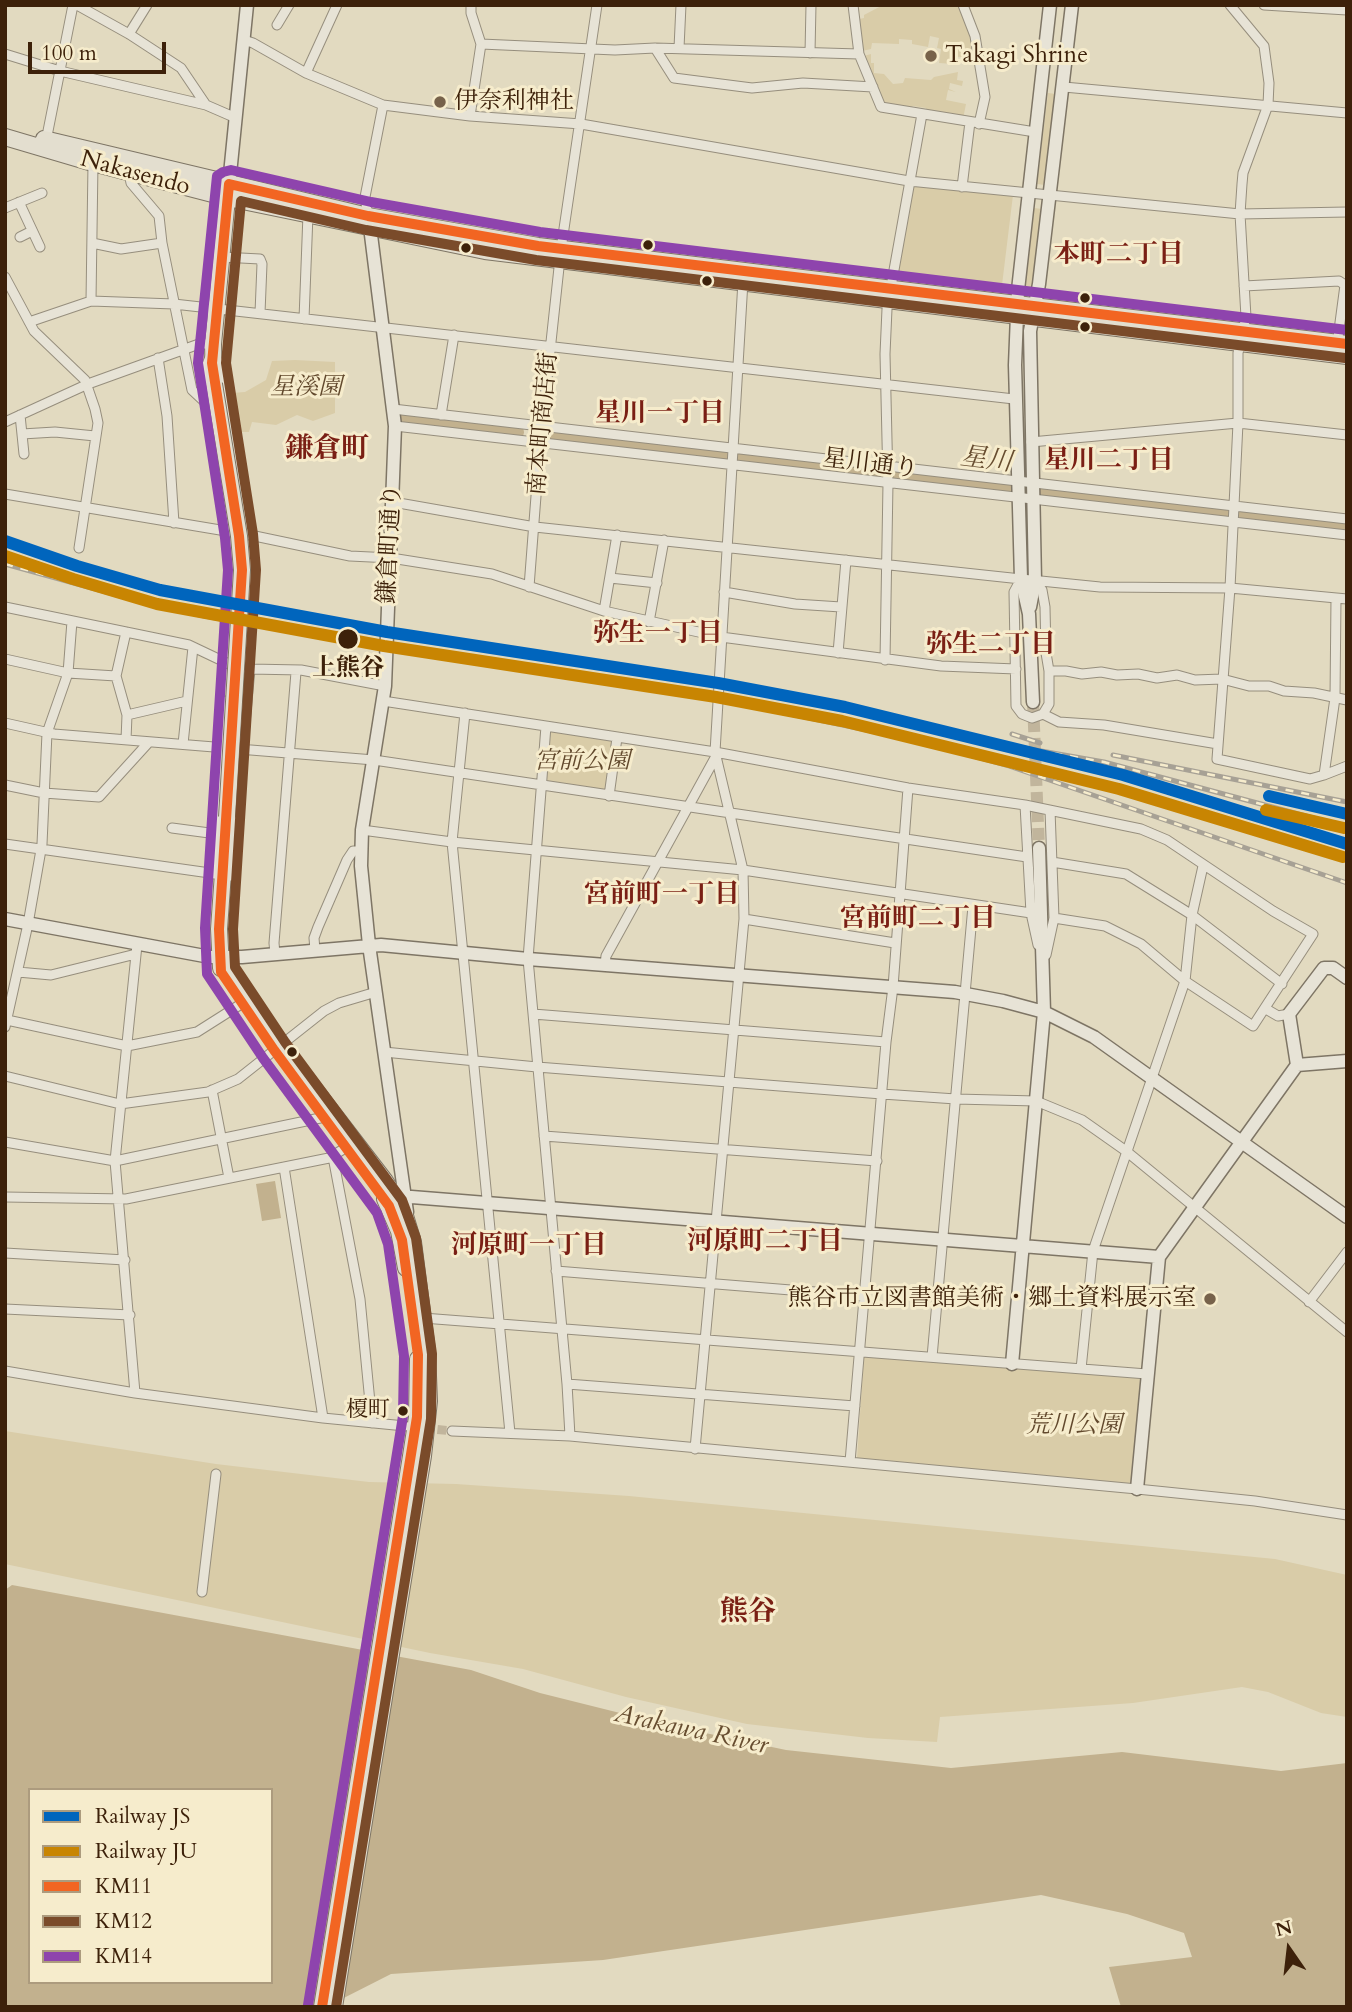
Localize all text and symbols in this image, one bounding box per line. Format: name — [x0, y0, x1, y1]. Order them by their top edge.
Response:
scale bar — [32, 28, 170, 72]
text: 100 m — [41, 39, 97, 68]
place label: Takagi Shrine — [945, 42, 1088, 70]
marker: Takagi Shrine — [923, 48, 939, 64]
place label: 伊奈利神社 — [454, 88, 574, 116]
marker: 伊奈利神社 — [432, 94, 448, 110]
street label: Nakasendo — [77, 146, 193, 202]
unlabelled marker — [641, 238, 655, 252]
district label: 本町二丁目 — [1054, 240, 1184, 272]
unlabelled marker — [459, 241, 473, 255]
unlabelled marker — [700, 274, 714, 288]
unlabelled marker — [1078, 291, 1092, 305]
unlabelled marker — [1078, 320, 1092, 334]
street label: 南本町商店街 — [523, 351, 565, 497]
park label: 星溪園 — [270, 374, 342, 402]
district label: 星川一丁目 — [595, 399, 725, 431]
district label: 鎌倉町 — [285, 434, 369, 468]
water label: 星川 — [958, 442, 1014, 480]
street label: 星川通り — [821, 445, 919, 485]
district label: 星川二丁目 — [1044, 446, 1174, 478]
street label: 鎌倉町通り — [373, 483, 409, 605]
district label: 弥生一丁目 — [593, 619, 723, 651]
marker: 上熊谷 — [336, 627, 360, 651]
district label: 弥生二丁目 — [926, 630, 1056, 662]
place label: 上熊谷 — [312, 655, 384, 683]
park label: 宮前公園 — [534, 748, 630, 776]
district label: 宮前町一丁目 — [584, 880, 740, 912]
district label: 宮前町二丁目 — [840, 904, 996, 936]
unlabelled marker — [285, 1045, 299, 1059]
district label: 河原町二丁目 — [687, 1227, 843, 1259]
district label: 河原町一丁目 — [451, 1231, 607, 1263]
place label: 熊谷市立図書館美術・郷土資料展示室 — [788, 1285, 1196, 1313]
marker: 熊谷市立図書館美術・郷土資料展示室 — [1202, 1291, 1218, 1307]
place label: 榎町 — [346, 1398, 390, 1424]
marker: 榎町 — [396, 1404, 410, 1418]
park label: 荒川公園 — [1026, 1412, 1122, 1440]
district label: 熊谷 — [720, 1597, 776, 1631]
water label: Arakawa River — [611, 1699, 771, 1763]
legend — [28, 1788, 273, 1984]
text: Railway JS — [95, 1802, 190, 1831]
text: Railway JU — [95, 1837, 197, 1866]
text: KM11 — [95, 1872, 152, 1901]
text: KM12 — [95, 1907, 152, 1936]
north arrow — [1254, 1914, 1324, 1984]
text: N — [1273, 1914, 1295, 1943]
text: KM14 — [95, 1942, 152, 1971]

